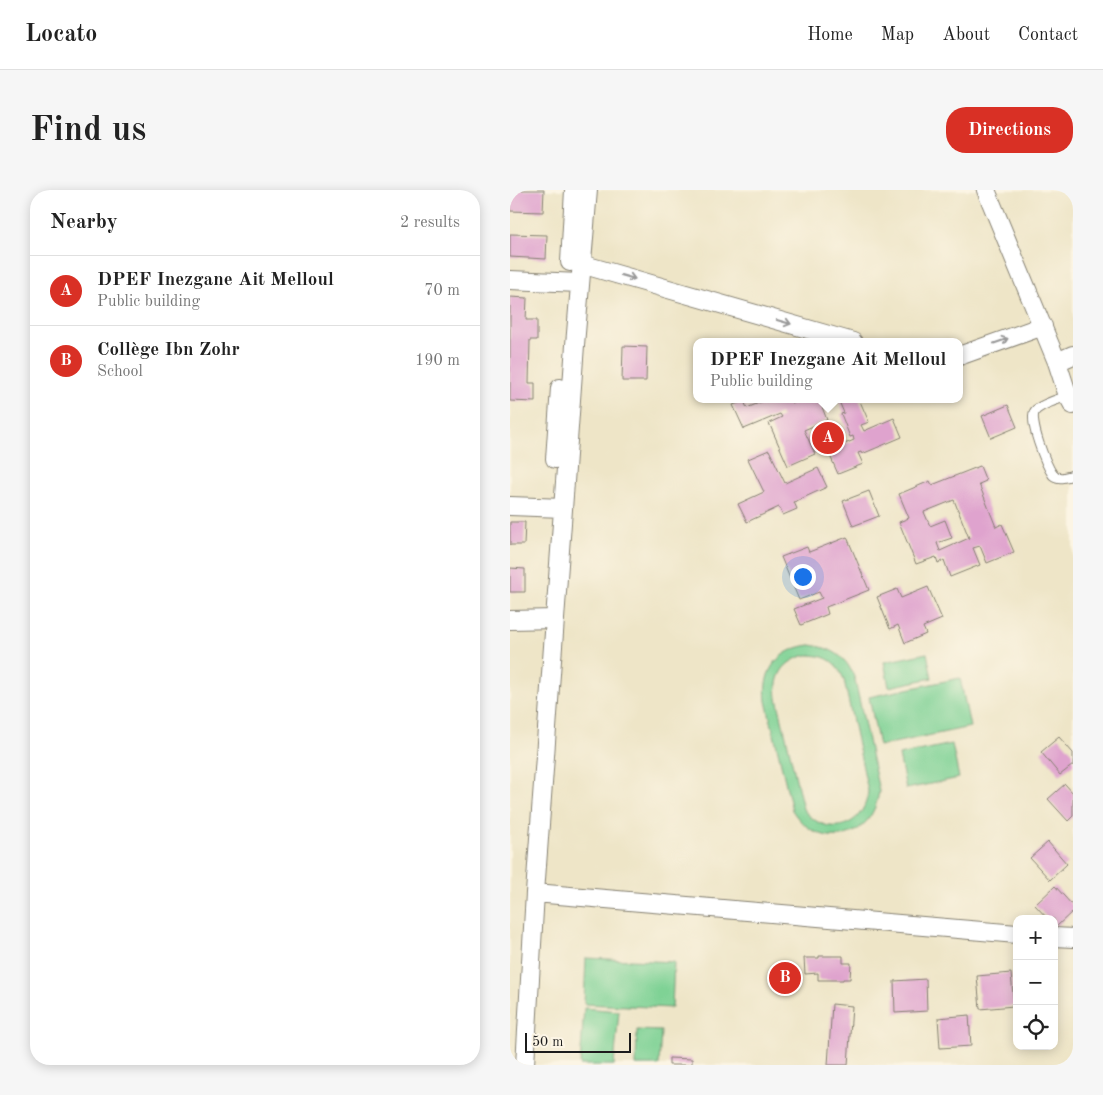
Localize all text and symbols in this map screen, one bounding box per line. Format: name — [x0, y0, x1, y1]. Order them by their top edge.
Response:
text: Locato — [25, 23, 97, 47]
text: Home — [807, 26, 853, 44]
text: Map — [881, 26, 914, 44]
text: About — [942, 26, 990, 44]
text: Contact — [1018, 26, 1078, 44]
button: Directions — [946, 107, 1073, 153]
text: Find us — [30, 113, 146, 148]
text: Nearby — [50, 212, 118, 233]
text: 2 results — [400, 215, 460, 231]
text: DPEF Inezgane Ait Melloul — [97, 271, 334, 290]
one-way arrow — [619, 273, 635, 283]
text: A — [60, 283, 72, 299]
text: 70 m — [424, 283, 460, 299]
text: Public building — [97, 294, 200, 310]
one-way arrow — [776, 318, 792, 327]
one-way arrow — [993, 336, 1008, 345]
popup — [693, 338, 963, 403]
text: Collège Ibn Zohr — [97, 341, 240, 360]
text: DPEF Inezgane Ait Melloul — [710, 351, 946, 370]
text: B — [60, 353, 72, 369]
text: 190 m — [415, 353, 460, 369]
text: School — [97, 364, 143, 380]
text: Public building — [710, 374, 813, 390]
pin: A — [812, 419, 844, 457]
your location — [790, 564, 816, 590]
map controls — [1013, 915, 1058, 1050]
button: + — [1013, 915, 1058, 960]
pin: B — [769, 959, 801, 997]
button: − — [1013, 960, 1058, 1005]
button: locate — [1013, 1005, 1058, 1050]
scale bar — [525, 1030, 631, 1053]
text: 50 m — [532, 1035, 563, 1049]

